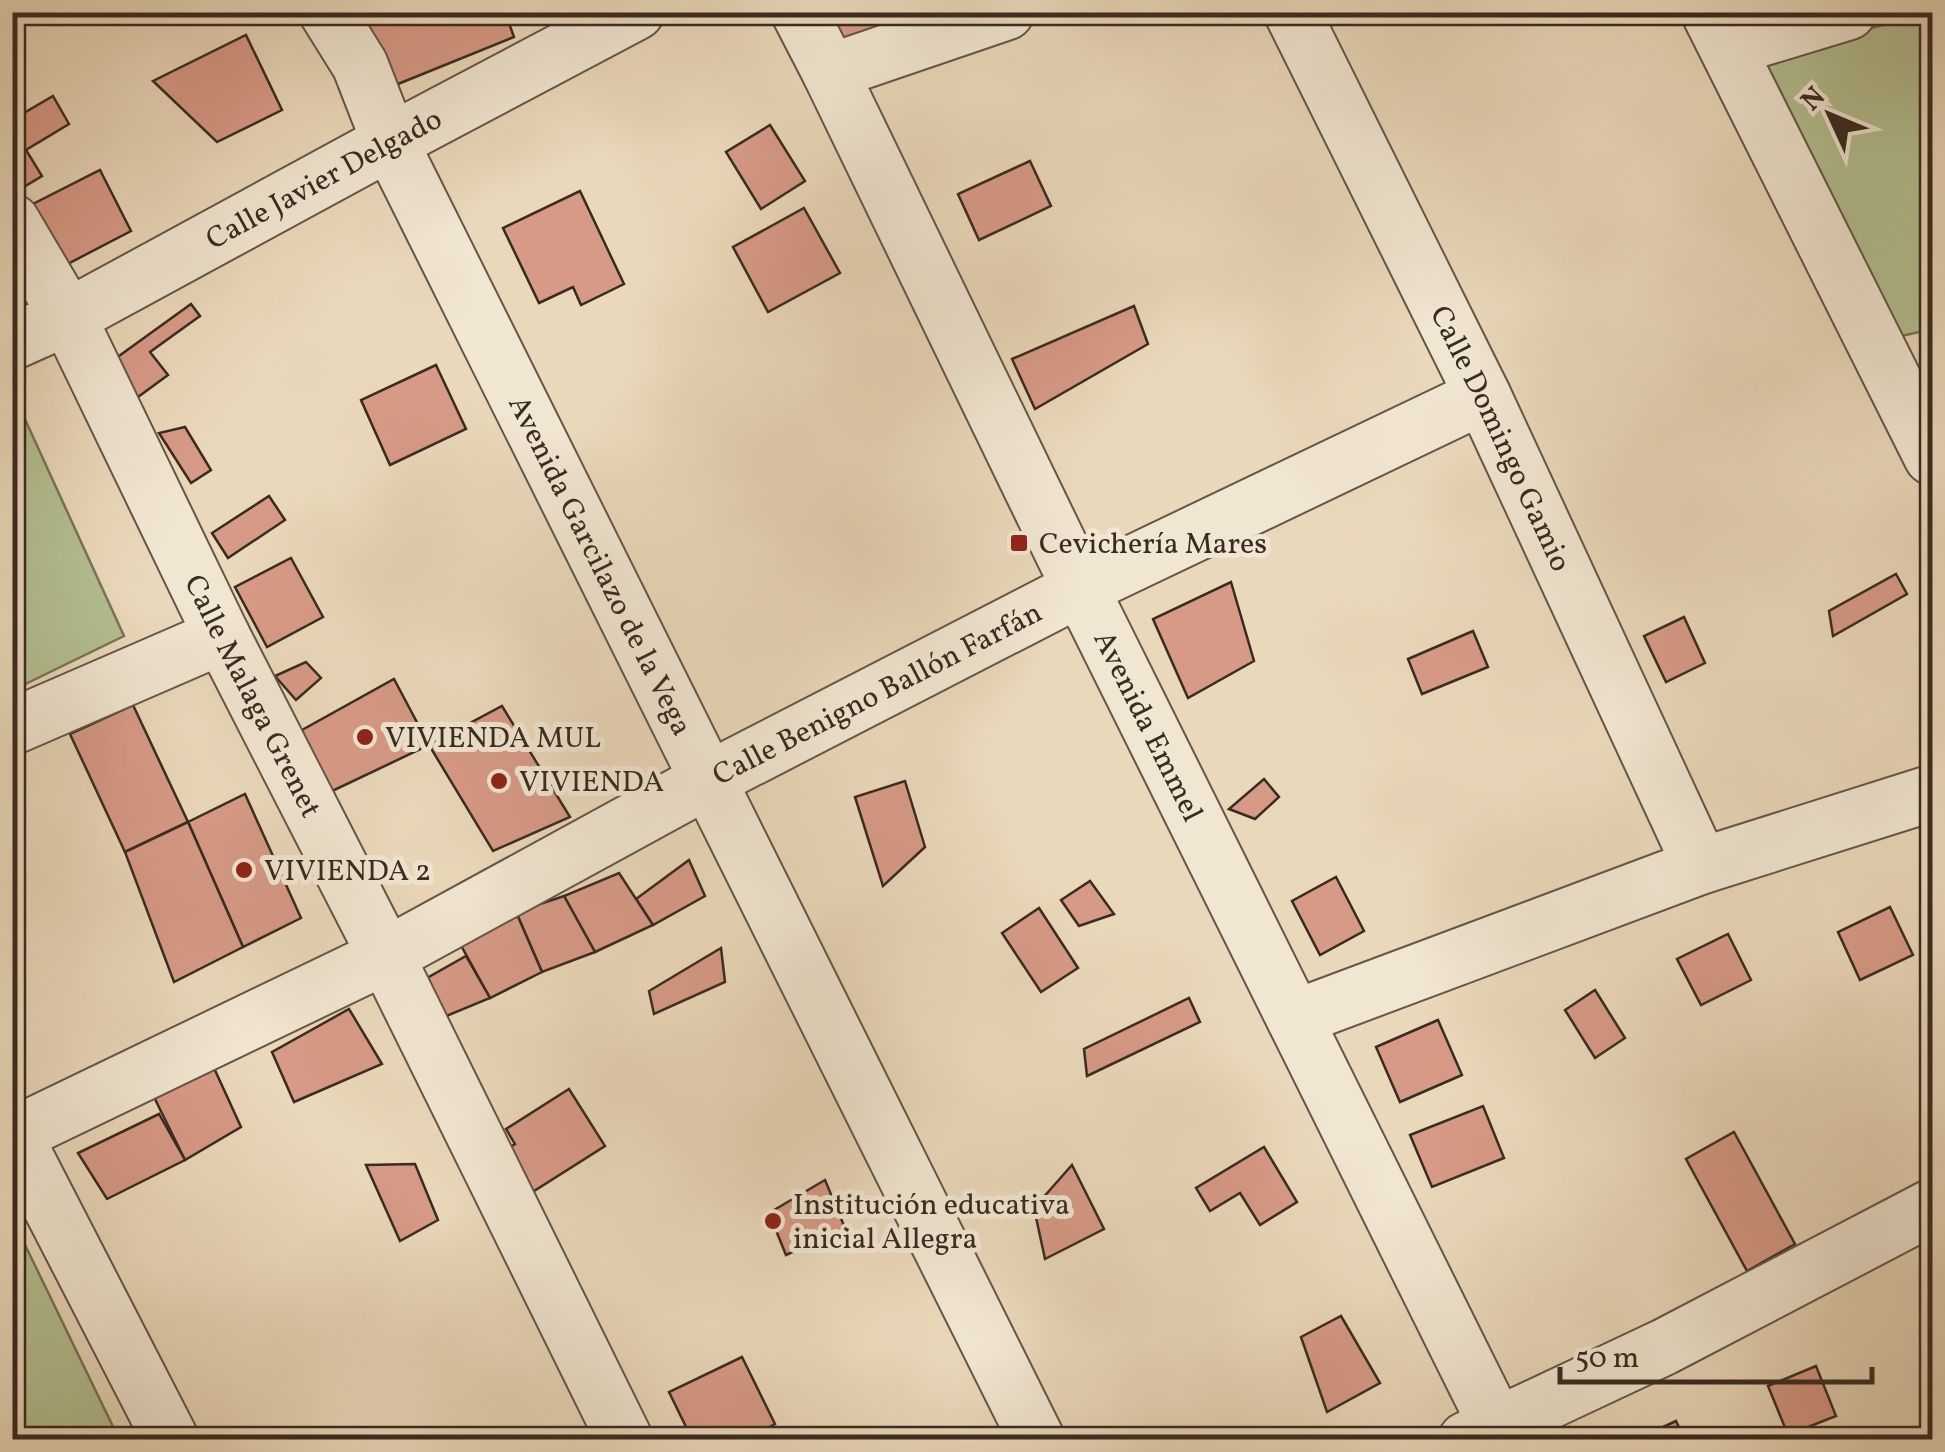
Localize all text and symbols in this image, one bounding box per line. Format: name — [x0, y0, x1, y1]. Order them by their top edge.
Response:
north arrow — [1780, 65, 1880, 165]
text: N — [1793, 79, 1835, 120]
street label: Calle Javier Delgado — [199, 99, 450, 261]
street label: Calle Domingo Gamio — [1418, 299, 1581, 579]
street label: Avenida Garcilazo de la Vega — [497, 389, 702, 743]
place label: Cevichería Mares — [1039, 524, 1267, 566]
marker: Cevichería Mares — [1008, 532, 1030, 554]
street label: Calle Malaga Grenet — [173, 568, 331, 826]
street label: Calle Benigno Ballón Farfán — [706, 593, 1050, 797]
street label: Avenida Emmel — [1082, 624, 1212, 829]
place label: VIVIENDA MUL — [385, 718, 601, 760]
marker: VIVIENDA MUL — [354, 726, 376, 748]
place label: VIVIENDA — [519, 762, 664, 804]
marker: VIVIENDA — [488, 770, 510, 792]
place label: VIVIENDA 2 — [264, 851, 431, 893]
marker: VIVIENDA 2 — [233, 859, 255, 881]
place label: Institución educativa inicial Allegra — [793, 1185, 1070, 1261]
marker: Institución educativa inicial Allegra — [762, 1210, 784, 1232]
scale bar — [1560, 1322, 1872, 1384]
text: 50 m — [1575, 1338, 1639, 1380]

